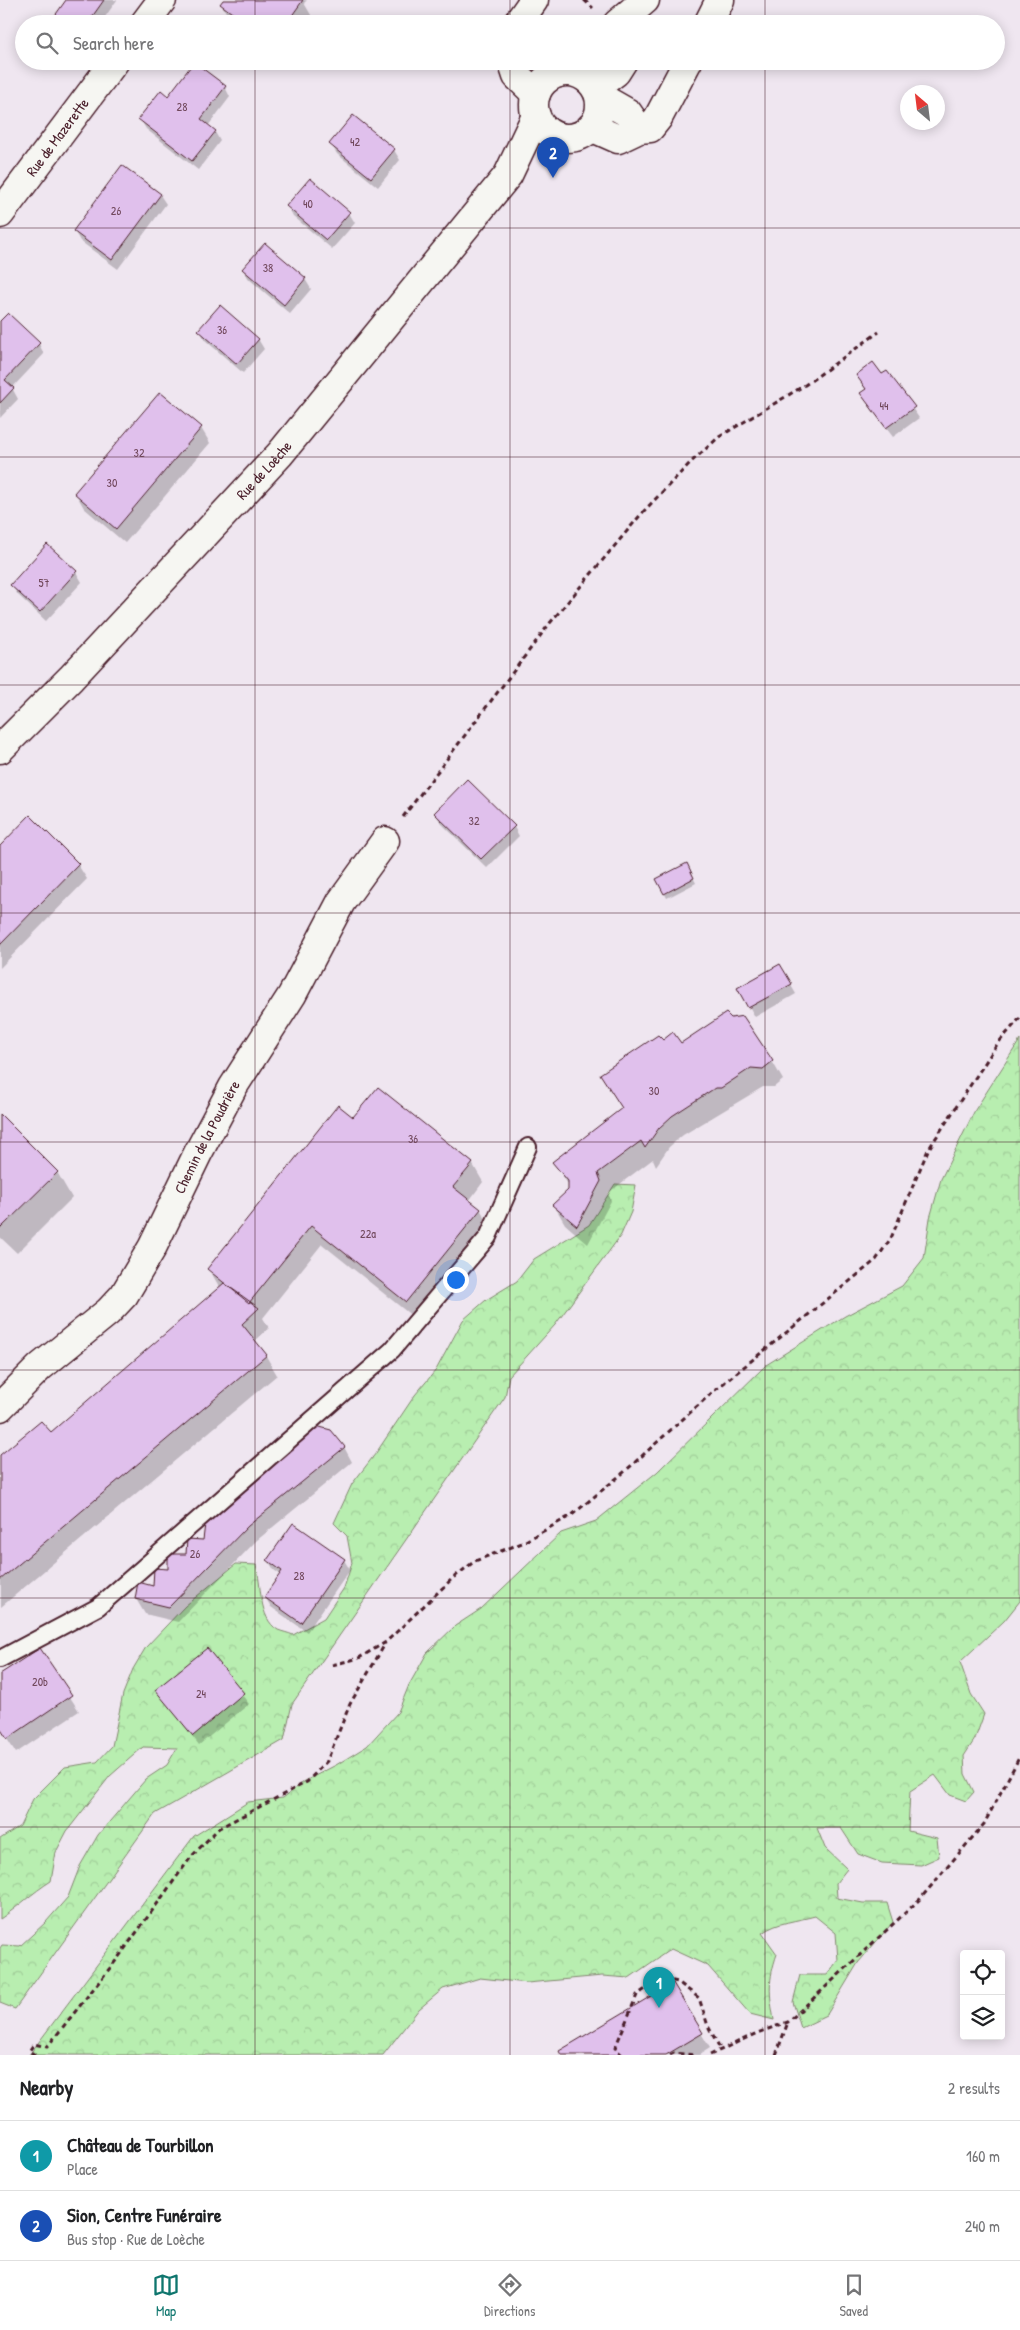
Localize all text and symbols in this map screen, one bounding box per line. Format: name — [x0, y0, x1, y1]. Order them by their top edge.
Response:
search box — [15, 15, 1005, 70]
icon: search — [33, 29, 61, 57]
text: Search here — [73, 30, 154, 56]
north arrow — [900, 85, 945, 130]
street label: Rue de Mazerette — [21, 94, 94, 180]
house number: 28 — [177, 98, 187, 115]
house number: 42 — [350, 133, 360, 150]
pin: 2 — [537, 137, 569, 178]
house number: 40 — [303, 195, 313, 212]
house number: 26 — [111, 202, 121, 219]
house number: 38 — [263, 259, 273, 276]
house number: 36 — [217, 321, 227, 338]
house number: 44 — [879, 397, 889, 414]
street label: Rue de Loèche — [231, 436, 297, 504]
house number: 32 — [134, 444, 145, 461]
house number: 30 — [107, 474, 117, 491]
house number: 57 — [38, 574, 50, 591]
house number: 32 — [469, 812, 480, 829]
street label: Chemin de la Poudrière — [169, 1076, 245, 1197]
house number: 30 — [649, 1082, 659, 1099]
house number: 36 — [408, 1130, 418, 1147]
house number: 22a — [360, 1225, 376, 1242]
your location — [443, 1267, 469, 1293]
house number: 26 — [190, 1545, 200, 1562]
house number: 28 — [294, 1567, 304, 1584]
house number: 20b — [32, 1673, 48, 1690]
house number: 24 — [196, 1685, 207, 1702]
map controls — [960, 1950, 1005, 2040]
button: locate — [960, 1950, 1005, 1995]
pin: 1 — [643, 1967, 675, 2008]
button: layers — [960, 1995, 1005, 2040]
text: Nearby — [20, 2073, 73, 2102]
text: 2 results — [948, 2077, 1000, 2099]
text: Château de Tourbillon — [67, 2132, 214, 2158]
text: 1 — [33, 2145, 39, 2167]
text: 160 m — [966, 2145, 1000, 2167]
text: Place — [67, 2158, 98, 2180]
text: Sion, Centre Funéraire — [67, 2202, 222, 2228]
text: 2 — [32, 2215, 40, 2237]
text: 240 m — [965, 2215, 1000, 2237]
text: Bus stop · Rue de Loèche — [67, 2228, 205, 2250]
tab: Map — [152, 2271, 180, 2320]
tab: Directions — [484, 2271, 535, 2320]
tab: Saved — [839, 2271, 868, 2320]

